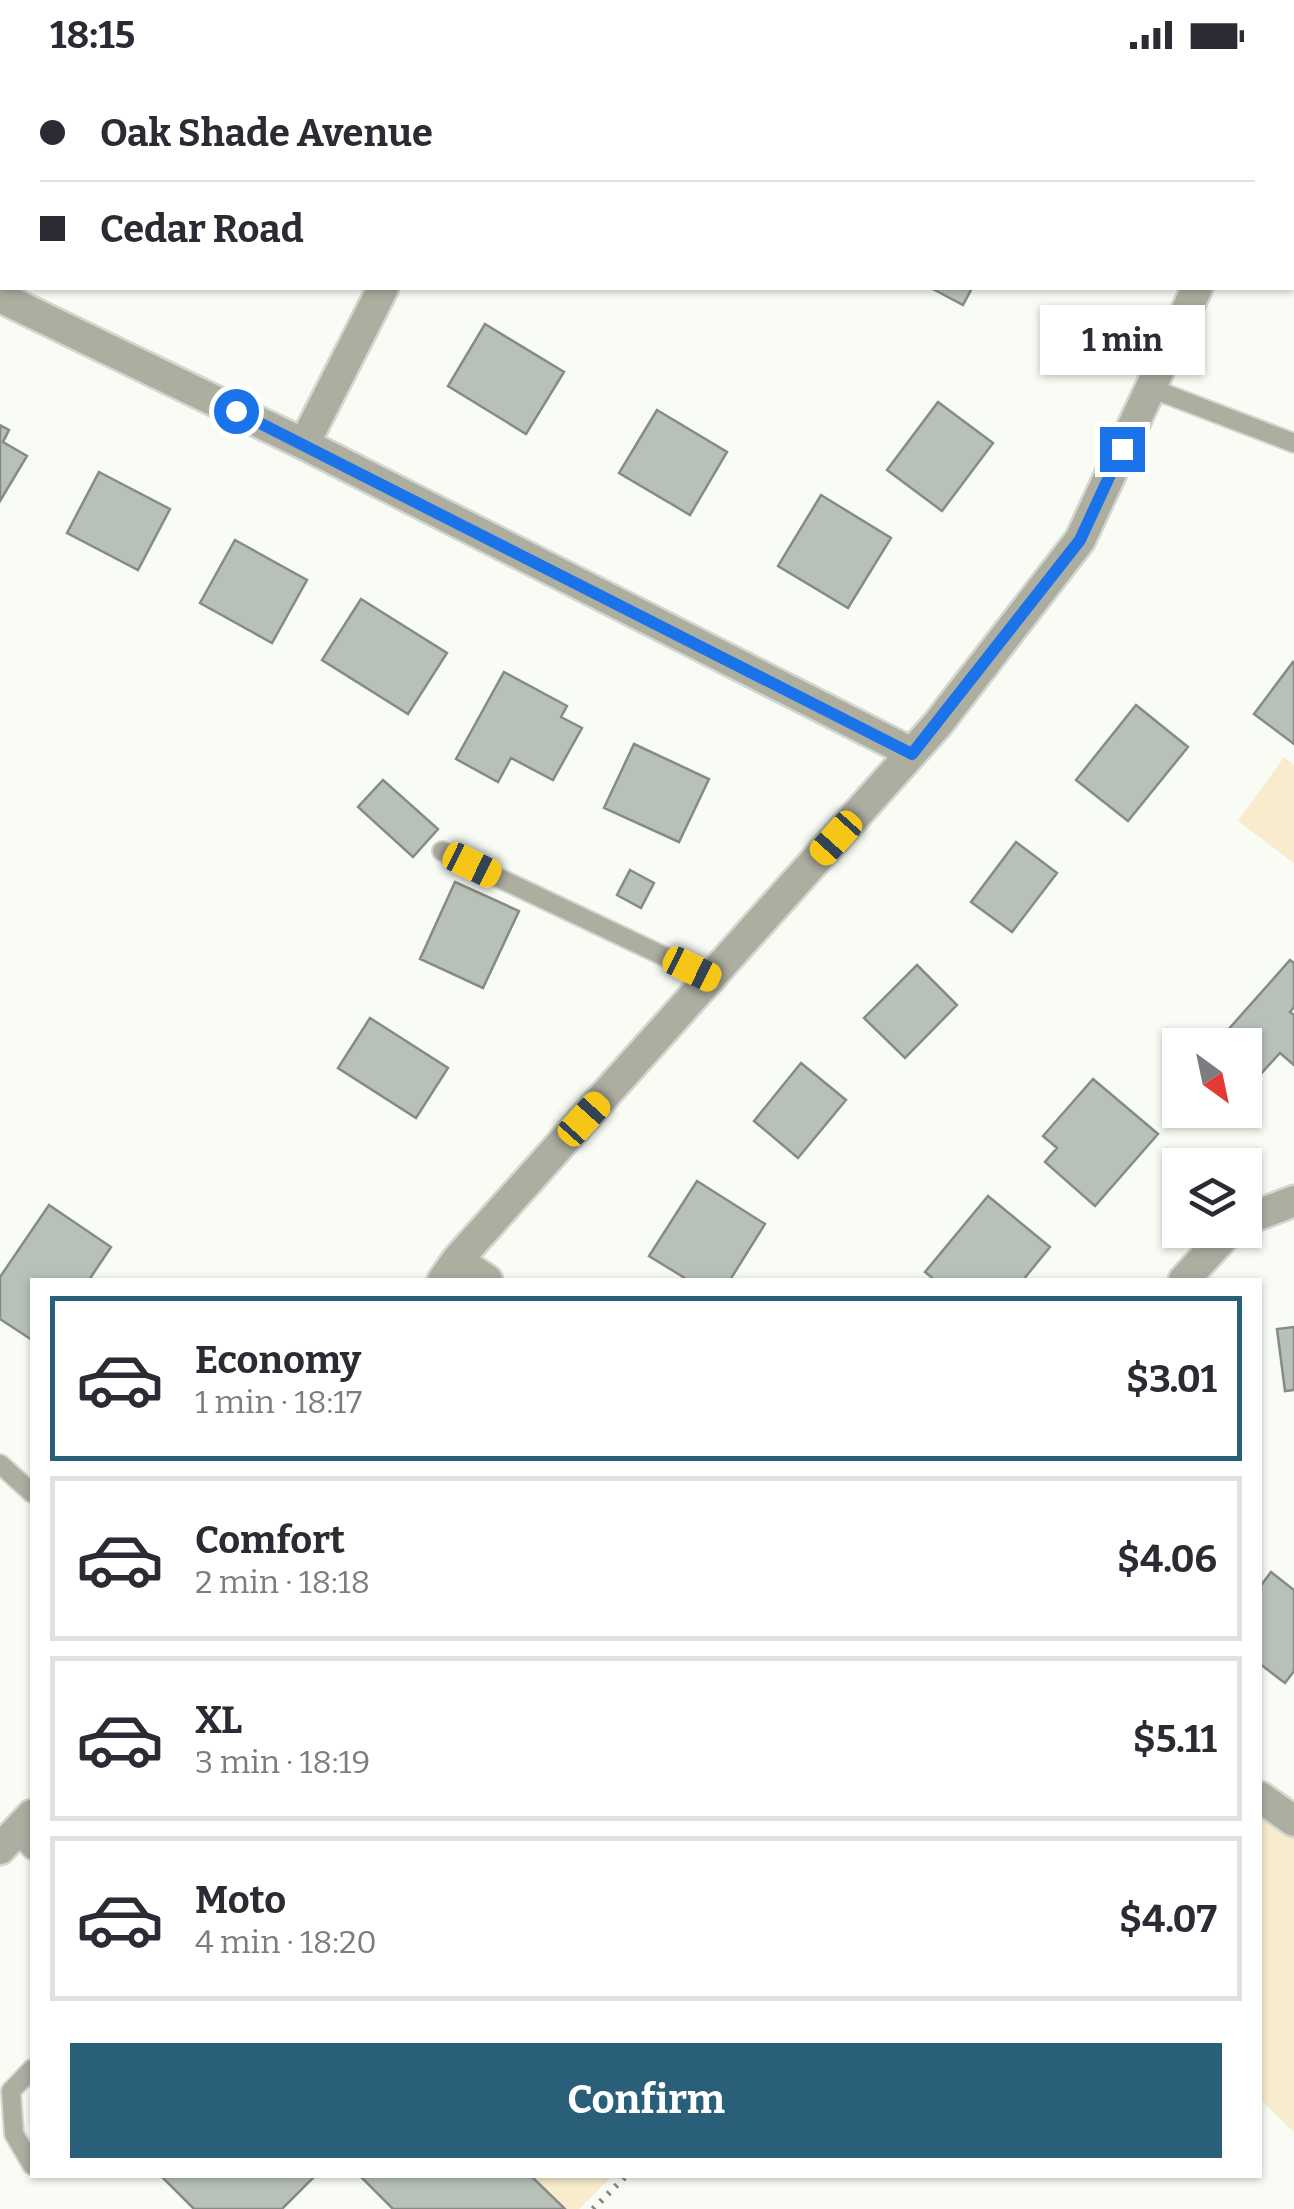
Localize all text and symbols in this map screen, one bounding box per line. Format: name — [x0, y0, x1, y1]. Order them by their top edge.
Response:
text: 18:15 — [50, 12, 135, 58]
text: Oak Shade Avenue — [100, 110, 433, 156]
text: Cedar Road — [100, 206, 304, 252]
callout: 1 min — [1040, 304, 1204, 374]
text: 1 min — [1082, 321, 1163, 359]
route start — [214, 389, 259, 434]
route end — [1100, 427, 1145, 472]
car — [805, 806, 867, 870]
car — [438, 838, 506, 892]
car — [658, 942, 726, 996]
north arrow — [1162, 1028, 1262, 1128]
map controls — [1162, 1028, 1262, 1248]
car — [553, 1087, 615, 1151]
button: layers — [1162, 1148, 1262, 1248]
icon: car — [75, 1334, 165, 1424]
text: Economy — [195, 1337, 361, 1383]
text: $3.01 — [1126, 1356, 1217, 1402]
text: 1 min · 18:17 — [195, 1383, 362, 1421]
icon: car — [75, 1514, 165, 1604]
text: Comfort — [195, 1517, 345, 1563]
text: $4.06 — [1117, 1536, 1217, 1582]
text: 2 min · 18:18 — [195, 1563, 370, 1601]
icon: car — [75, 1694, 165, 1784]
text: XL — [195, 1697, 242, 1743]
text: $5.11 — [1133, 1716, 1217, 1762]
text: 3 min · 18:19 — [195, 1743, 370, 1781]
icon: car — [75, 1874, 165, 1964]
text: Moto — [195, 1877, 286, 1923]
text: $4.07 — [1119, 1896, 1217, 1942]
text: 4 min · 18:20 — [195, 1923, 377, 1961]
button: Confirm — [70, 2043, 1222, 2158]

